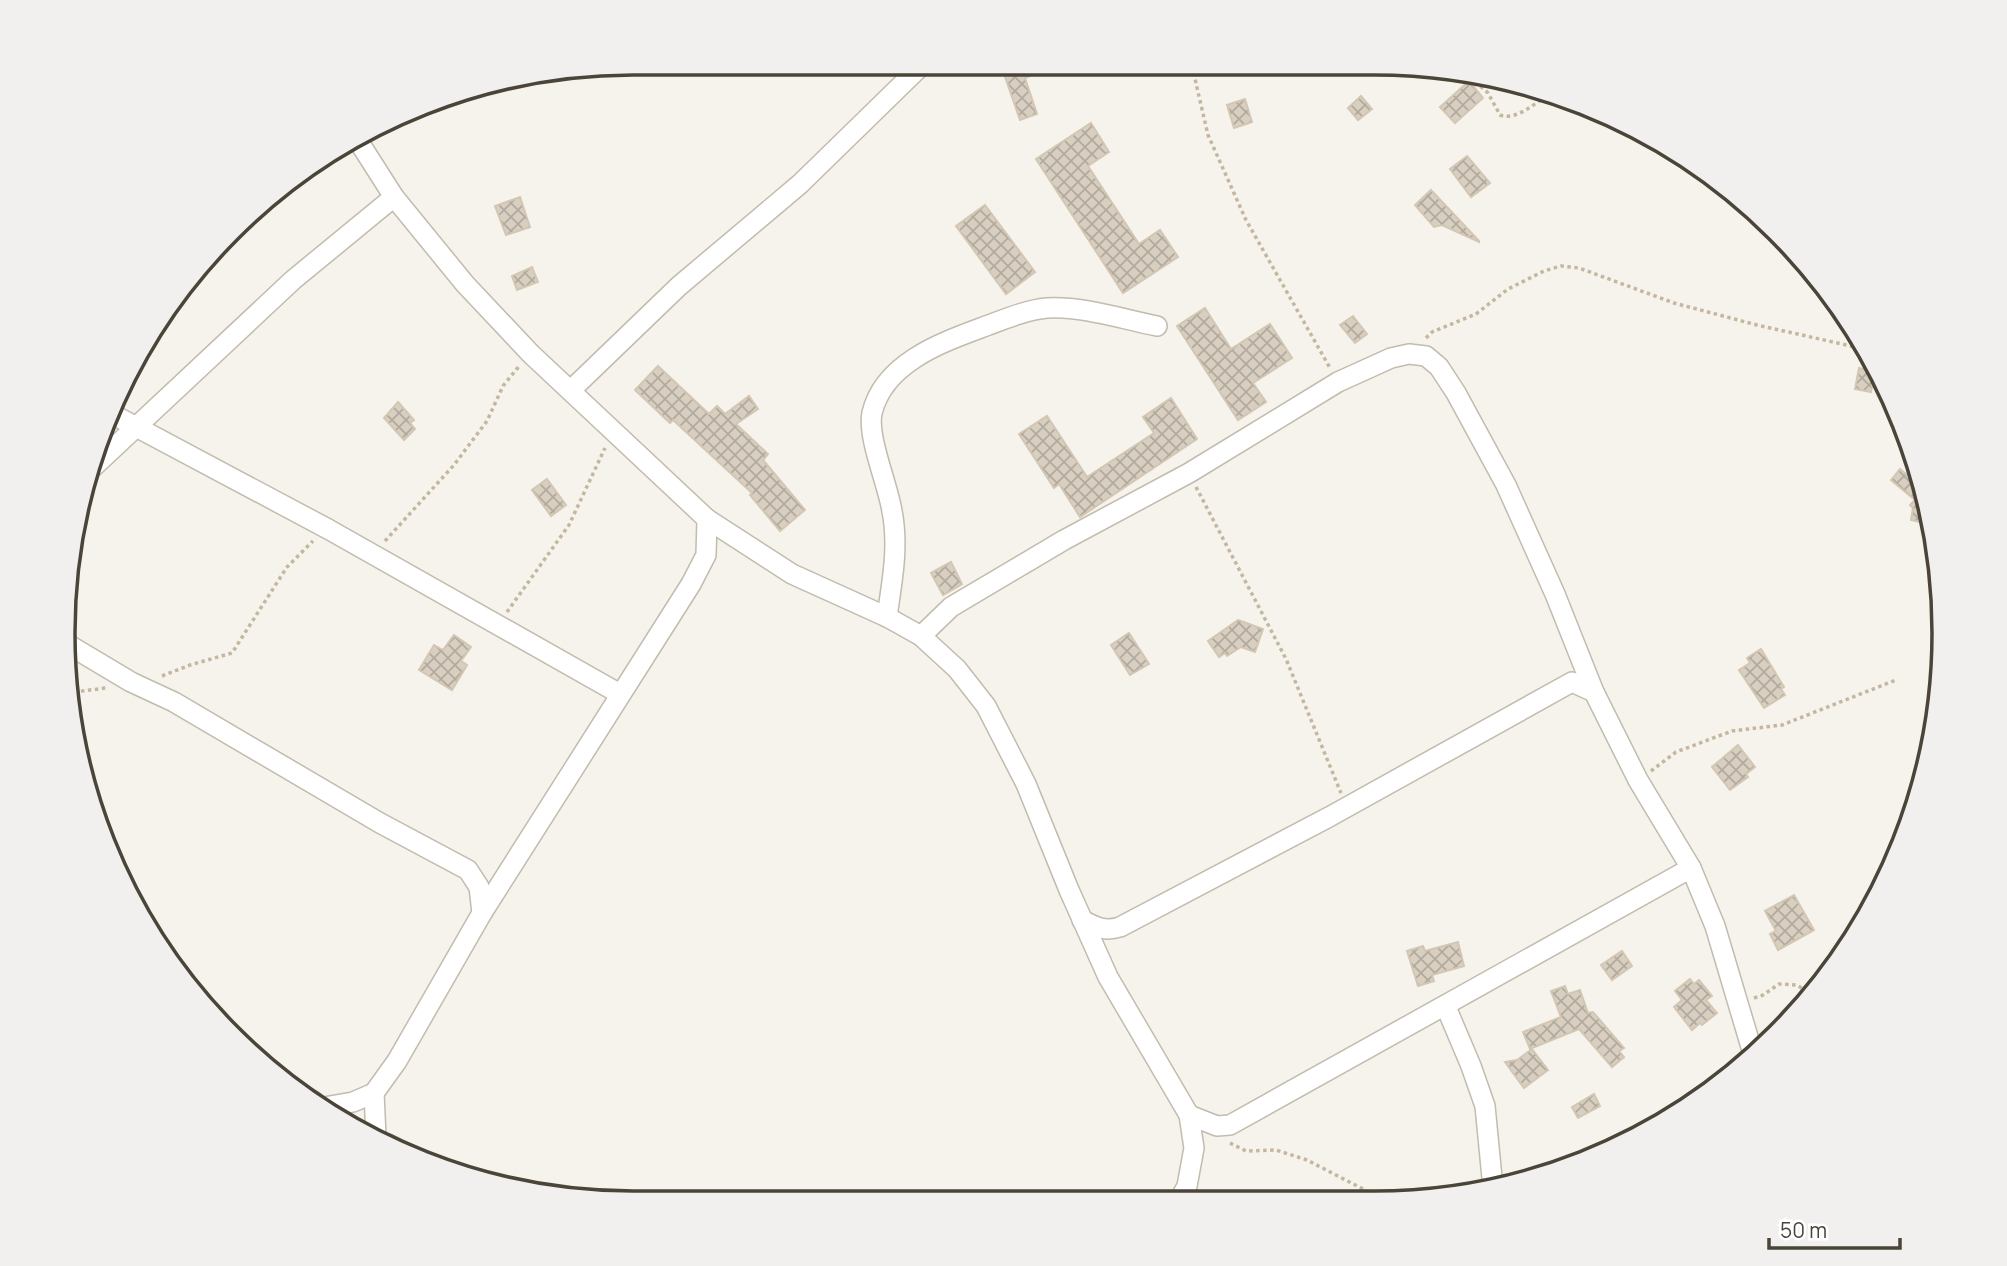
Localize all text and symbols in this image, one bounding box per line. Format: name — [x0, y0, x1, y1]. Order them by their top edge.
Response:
scale bar — [1769, 1206, 1900, 1250]
text: 50 m — [1780, 1216, 1827, 1244]

